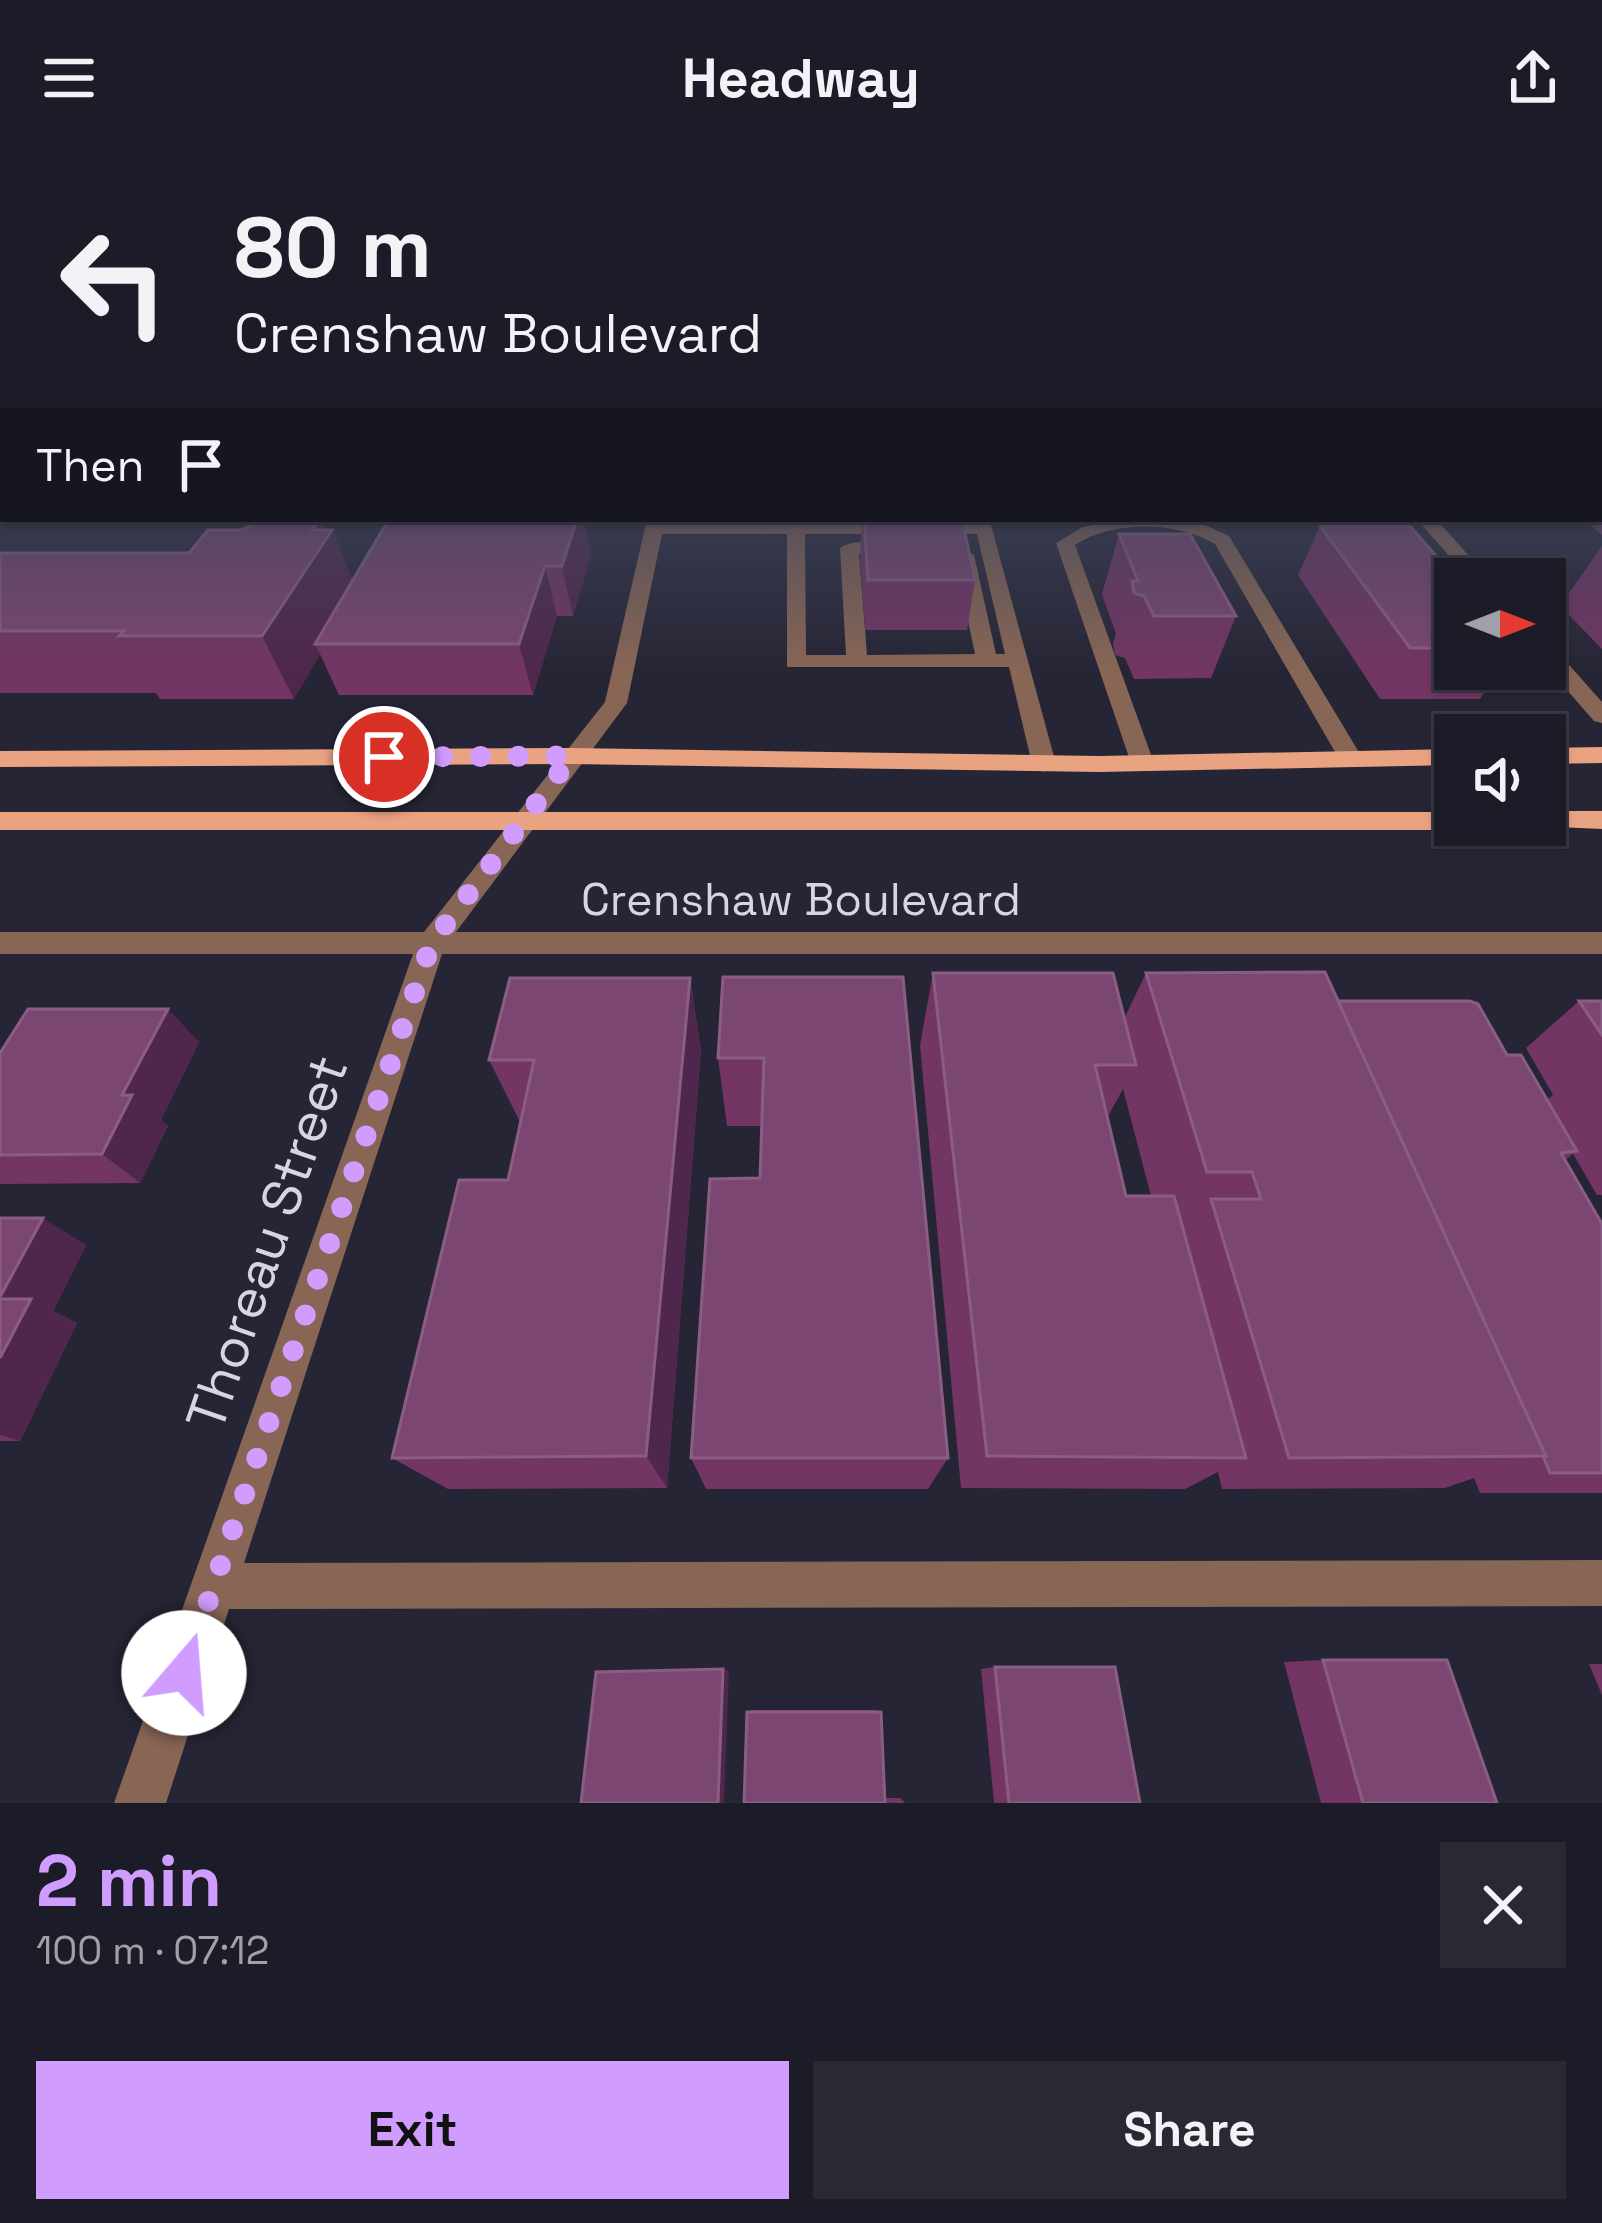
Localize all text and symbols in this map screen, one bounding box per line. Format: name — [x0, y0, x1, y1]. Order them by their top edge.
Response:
text: Headway — [682, 44, 920, 113]
icon: menu — [36, 45, 102, 111]
icon: share — [1500, 45, 1566, 111]
text: 80 m — [234, 194, 432, 302]
icon: left — [36, 204, 192, 360]
text: Crenshaw Boulevard — [234, 299, 762, 368]
icon: arrive — [168, 432, 234, 498]
text: Then — [36, 437, 144, 494]
north arrow — [1434, 558, 1566, 690]
map controls — [1434, 558, 1566, 846]
pin — [333, 706, 435, 808]
button: sound — [1434, 714, 1566, 846]
icon: arrive — [351, 724, 417, 790]
street label: Crenshaw Boulevard — [581, 871, 1021, 928]
street label: Thoreau Street — [171, 1046, 363, 1440]
position arrow — [121, 1610, 247, 1736]
text: 2 min — [36, 1835, 222, 1927]
button: close — [1440, 1842, 1566, 1968]
text: 100 m · 07:12 — [36, 1926, 269, 1975]
button: Exit — [36, 2061, 789, 2199]
button: Share — [813, 2061, 1566, 2199]

